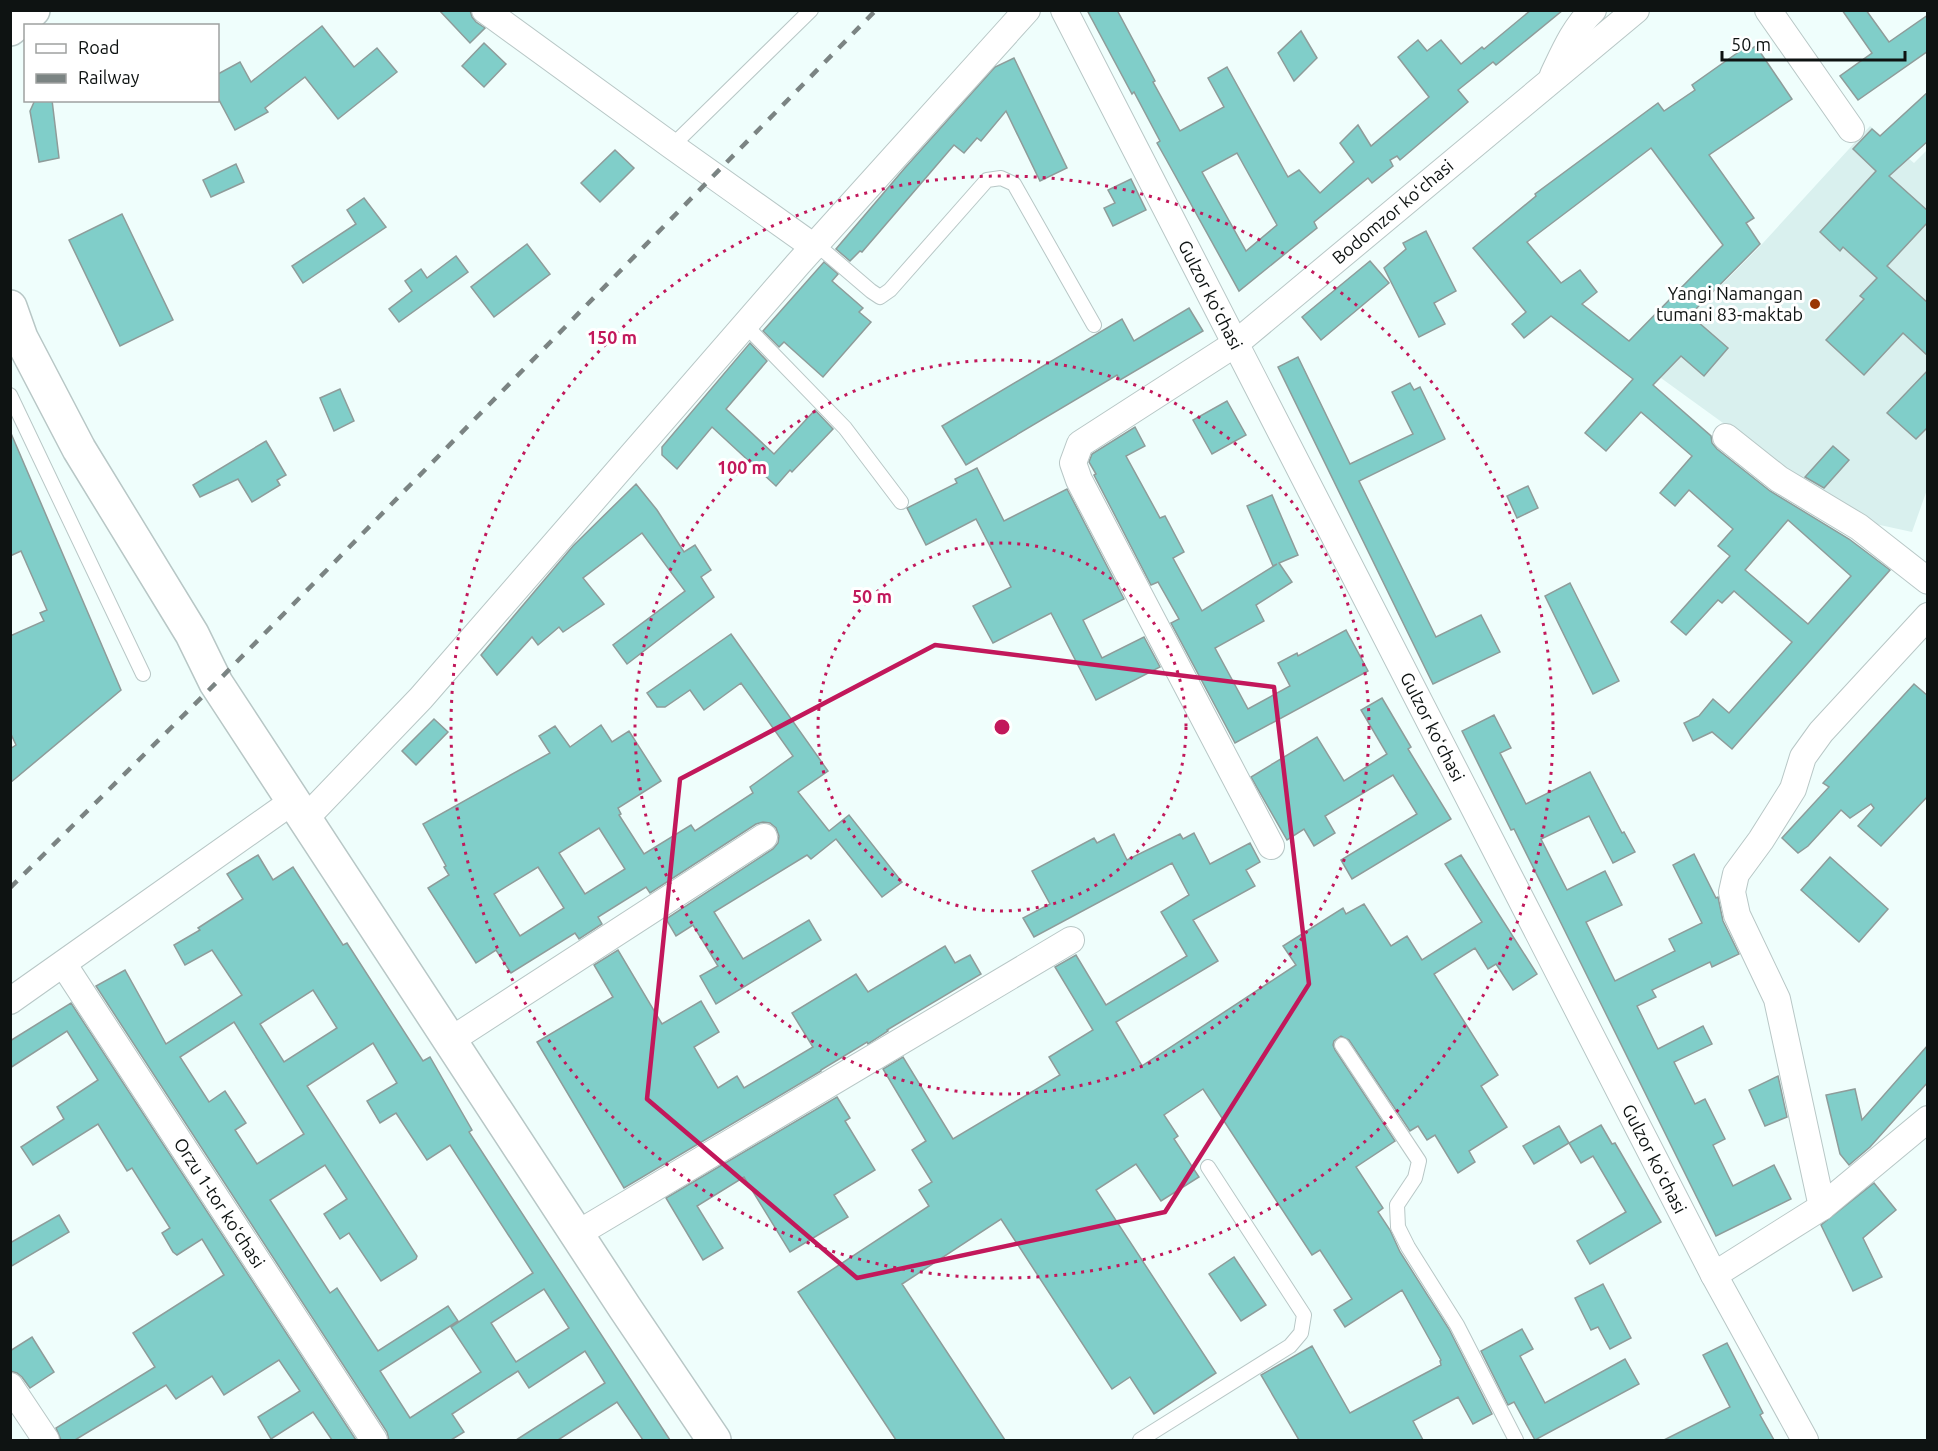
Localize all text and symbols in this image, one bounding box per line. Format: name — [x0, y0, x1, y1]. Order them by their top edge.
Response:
legend — [24, 24, 219, 102]
scale bar — [1722, 24, 1905, 62]
text: 50 m — [1731, 34, 1771, 54]
text: Road — [78, 37, 120, 57]
text: Railway — [78, 67, 140, 87]
street label: Bodomzor koʻchasi — [1328, 155, 1457, 268]
street label: Gulzor koʻchasi — [1175, 237, 1247, 352]
place label: Yangi Namangan tumani 83-maktab — [1656, 283, 1803, 324]
marker: Yangi Namangan tumani 83-maktab — [1808, 297, 1822, 311]
text: 150 m — [587, 327, 637, 347]
text: 100 m — [717, 457, 767, 477]
text: 50 m — [852, 586, 892, 606]
street label: Gulzor koʻchasi — [1397, 669, 1469, 784]
centre of rings — [992, 717, 1012, 737]
street label: Gulzor koʻchasi — [1619, 1101, 1691, 1216]
street label: Orzu 1-tor koʻchasi — [170, 1134, 269, 1271]

